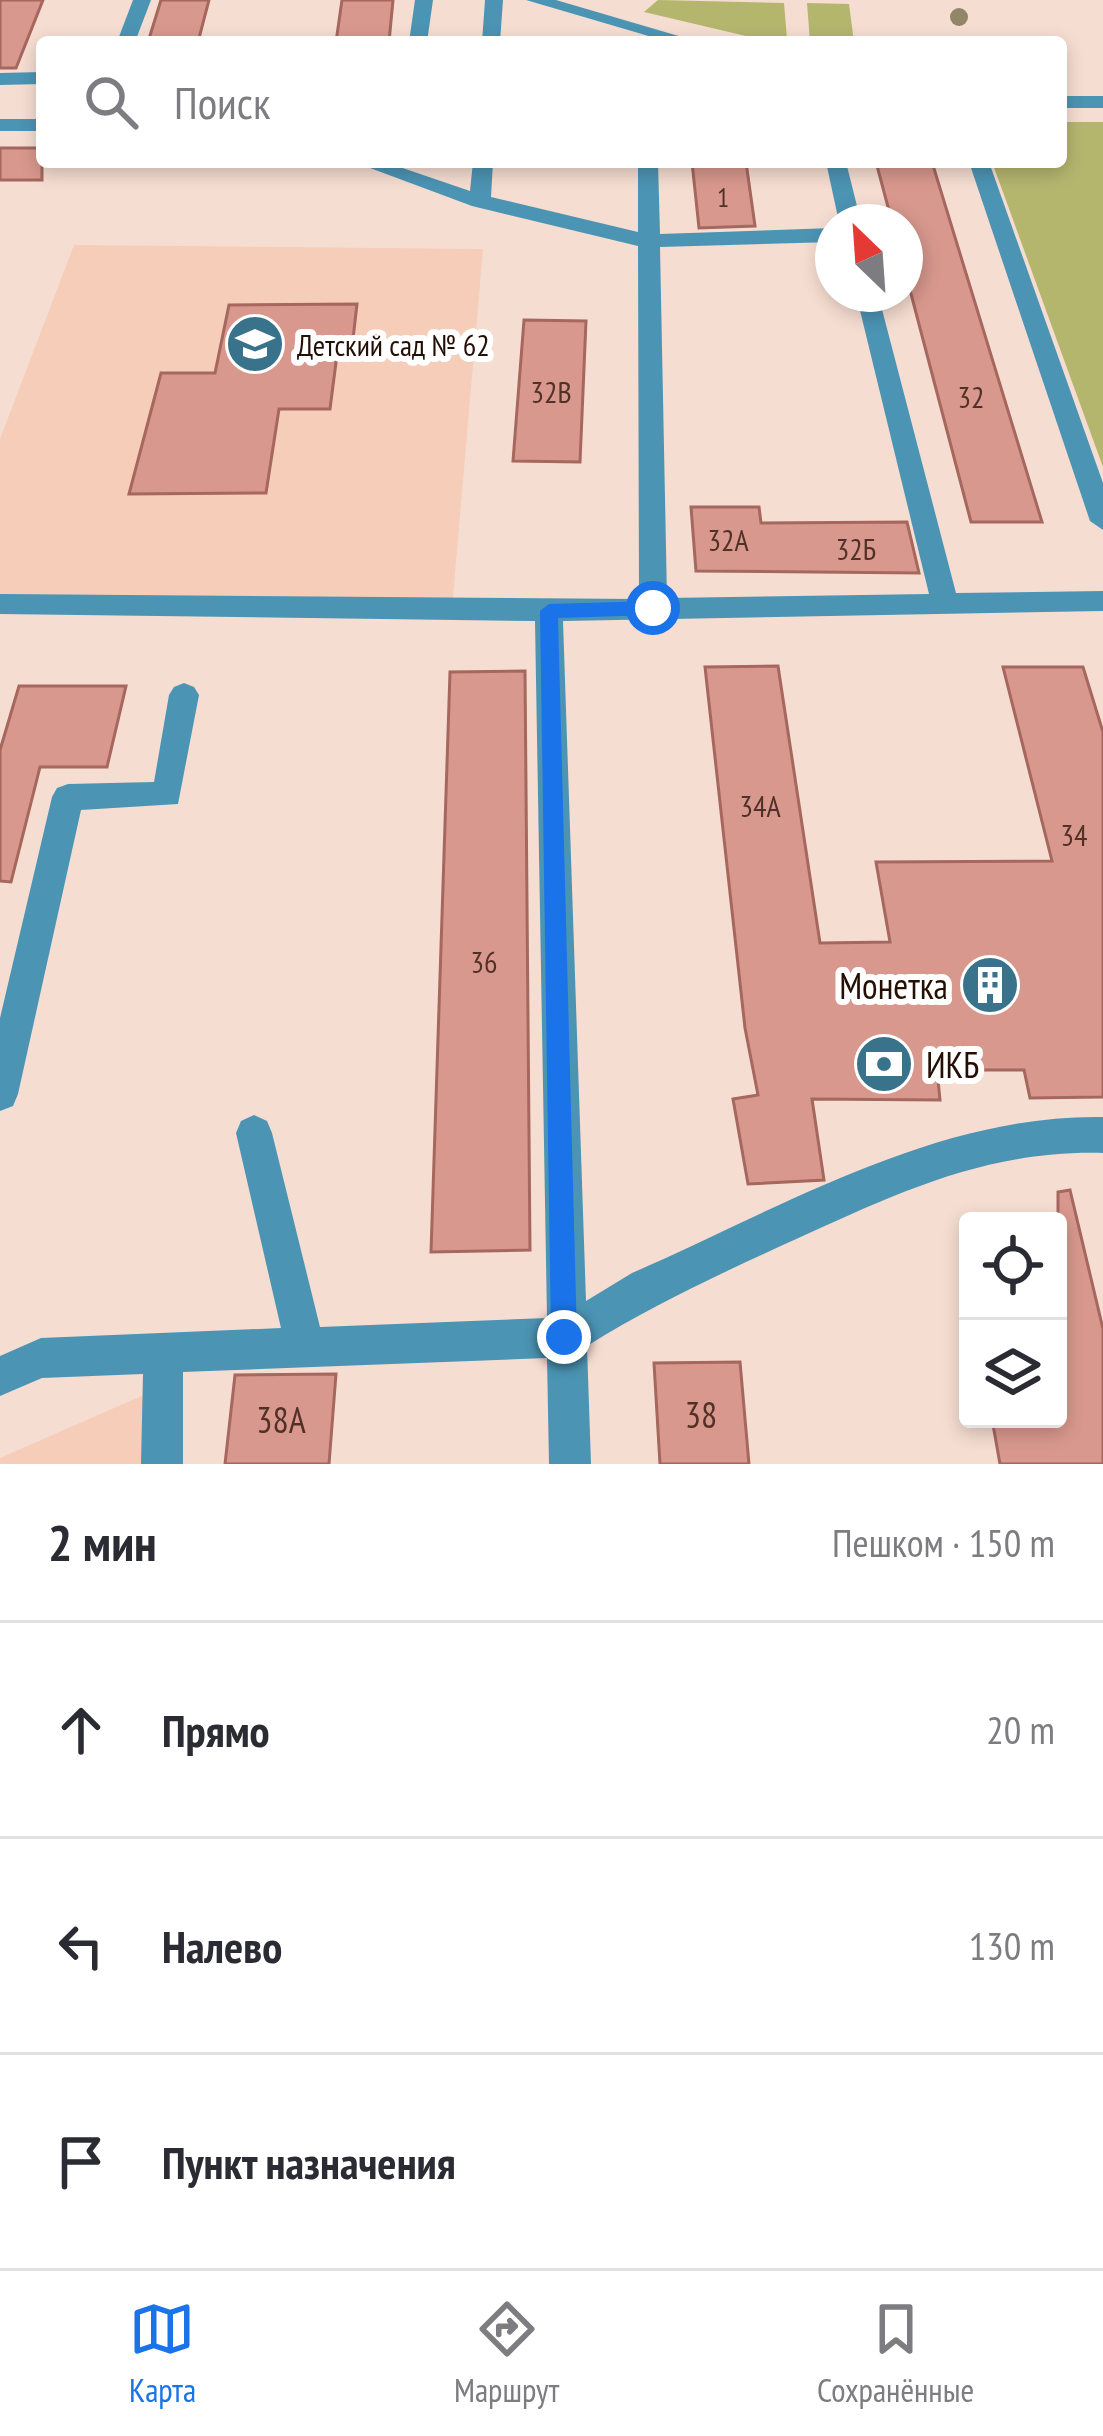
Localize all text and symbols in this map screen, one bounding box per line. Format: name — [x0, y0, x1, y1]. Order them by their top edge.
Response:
search box — [36, 36, 1067, 168]
icon: search — [78, 69, 144, 135]
text: Поиск — [174, 73, 270, 131]
house number: 1 — [717, 180, 729, 214]
north arrow — [815, 204, 923, 312]
school or university icon: Детский сад № 62 — [224, 313, 286, 375]
place label: Детский сад № 62 — [297, 325, 490, 364]
house number: 32В — [530, 372, 572, 411]
house number: 32 — [958, 377, 985, 416]
house number: 32А — [707, 520, 749, 559]
house number: 32Б — [836, 529, 876, 568]
route start — [626, 581, 680, 635]
house number: 34А — [739, 786, 781, 825]
house number: 34 — [1061, 815, 1088, 854]
house number: 36 — [471, 942, 498, 981]
building icon: Монетка — [959, 954, 1021, 1016]
place label: Монетка — [839, 962, 948, 1009]
bank icon: ИКБ — [853, 1033, 915, 1095]
place label: ИКБ — [926, 1041, 979, 1088]
map controls — [959, 1212, 1067, 1428]
button: locate — [959, 1212, 1067, 1320]
route end — [537, 1310, 591, 1364]
button: layers — [959, 1320, 1067, 1428]
house number: 38 — [685, 1391, 717, 1438]
house number: 38А — [256, 1396, 306, 1443]
text: 2 мин — [48, 1509, 157, 1575]
text: Пешком · 150 m — [832, 1517, 1055, 1568]
icon: ahead — [48, 1697, 114, 1763]
text: Прямо — [162, 1701, 270, 1759]
text: 20 m — [986, 1704, 1055, 1755]
icon: left — [48, 1913, 114, 1979]
text: Налево — [162, 1917, 282, 1975]
text: 130 m — [969, 1920, 1055, 1971]
icon: arrive — [48, 2129, 114, 2195]
text: Пункт назначения — [162, 2133, 456, 2191]
tab: Карта — [129, 2296, 196, 2411]
tab: Маршрут — [454, 2296, 559, 2411]
tab: Сохранённые — [817, 2296, 974, 2411]

